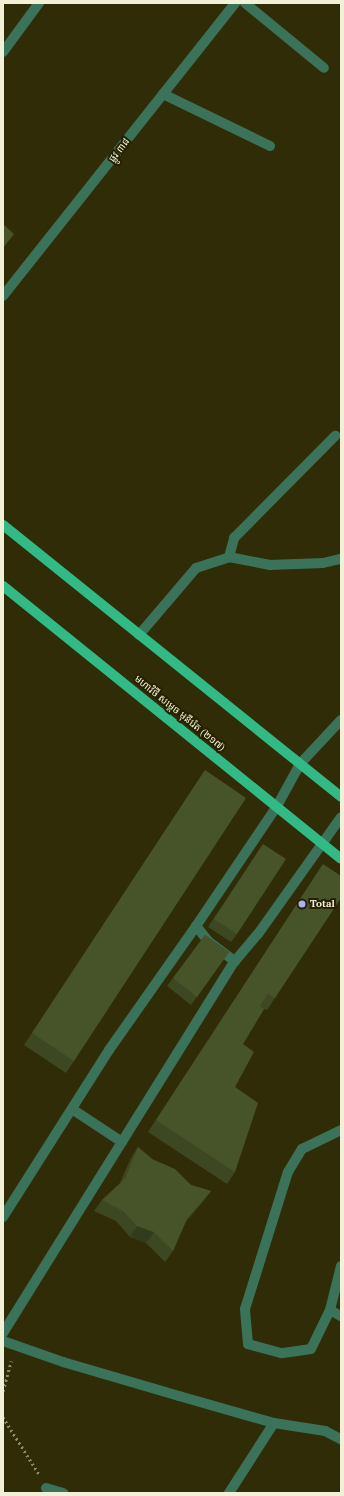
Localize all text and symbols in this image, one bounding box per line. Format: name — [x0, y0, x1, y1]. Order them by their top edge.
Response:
street label: ផ្លូវ ៣៨ — [106, 136, 132, 164]
street label: មហាវិថី សម្តេច មុនីរ៉េត (២១៧) — [132, 673, 228, 753]
place label: Total — [310, 898, 335, 910]
marker: Total — [297, 899, 307, 909]

